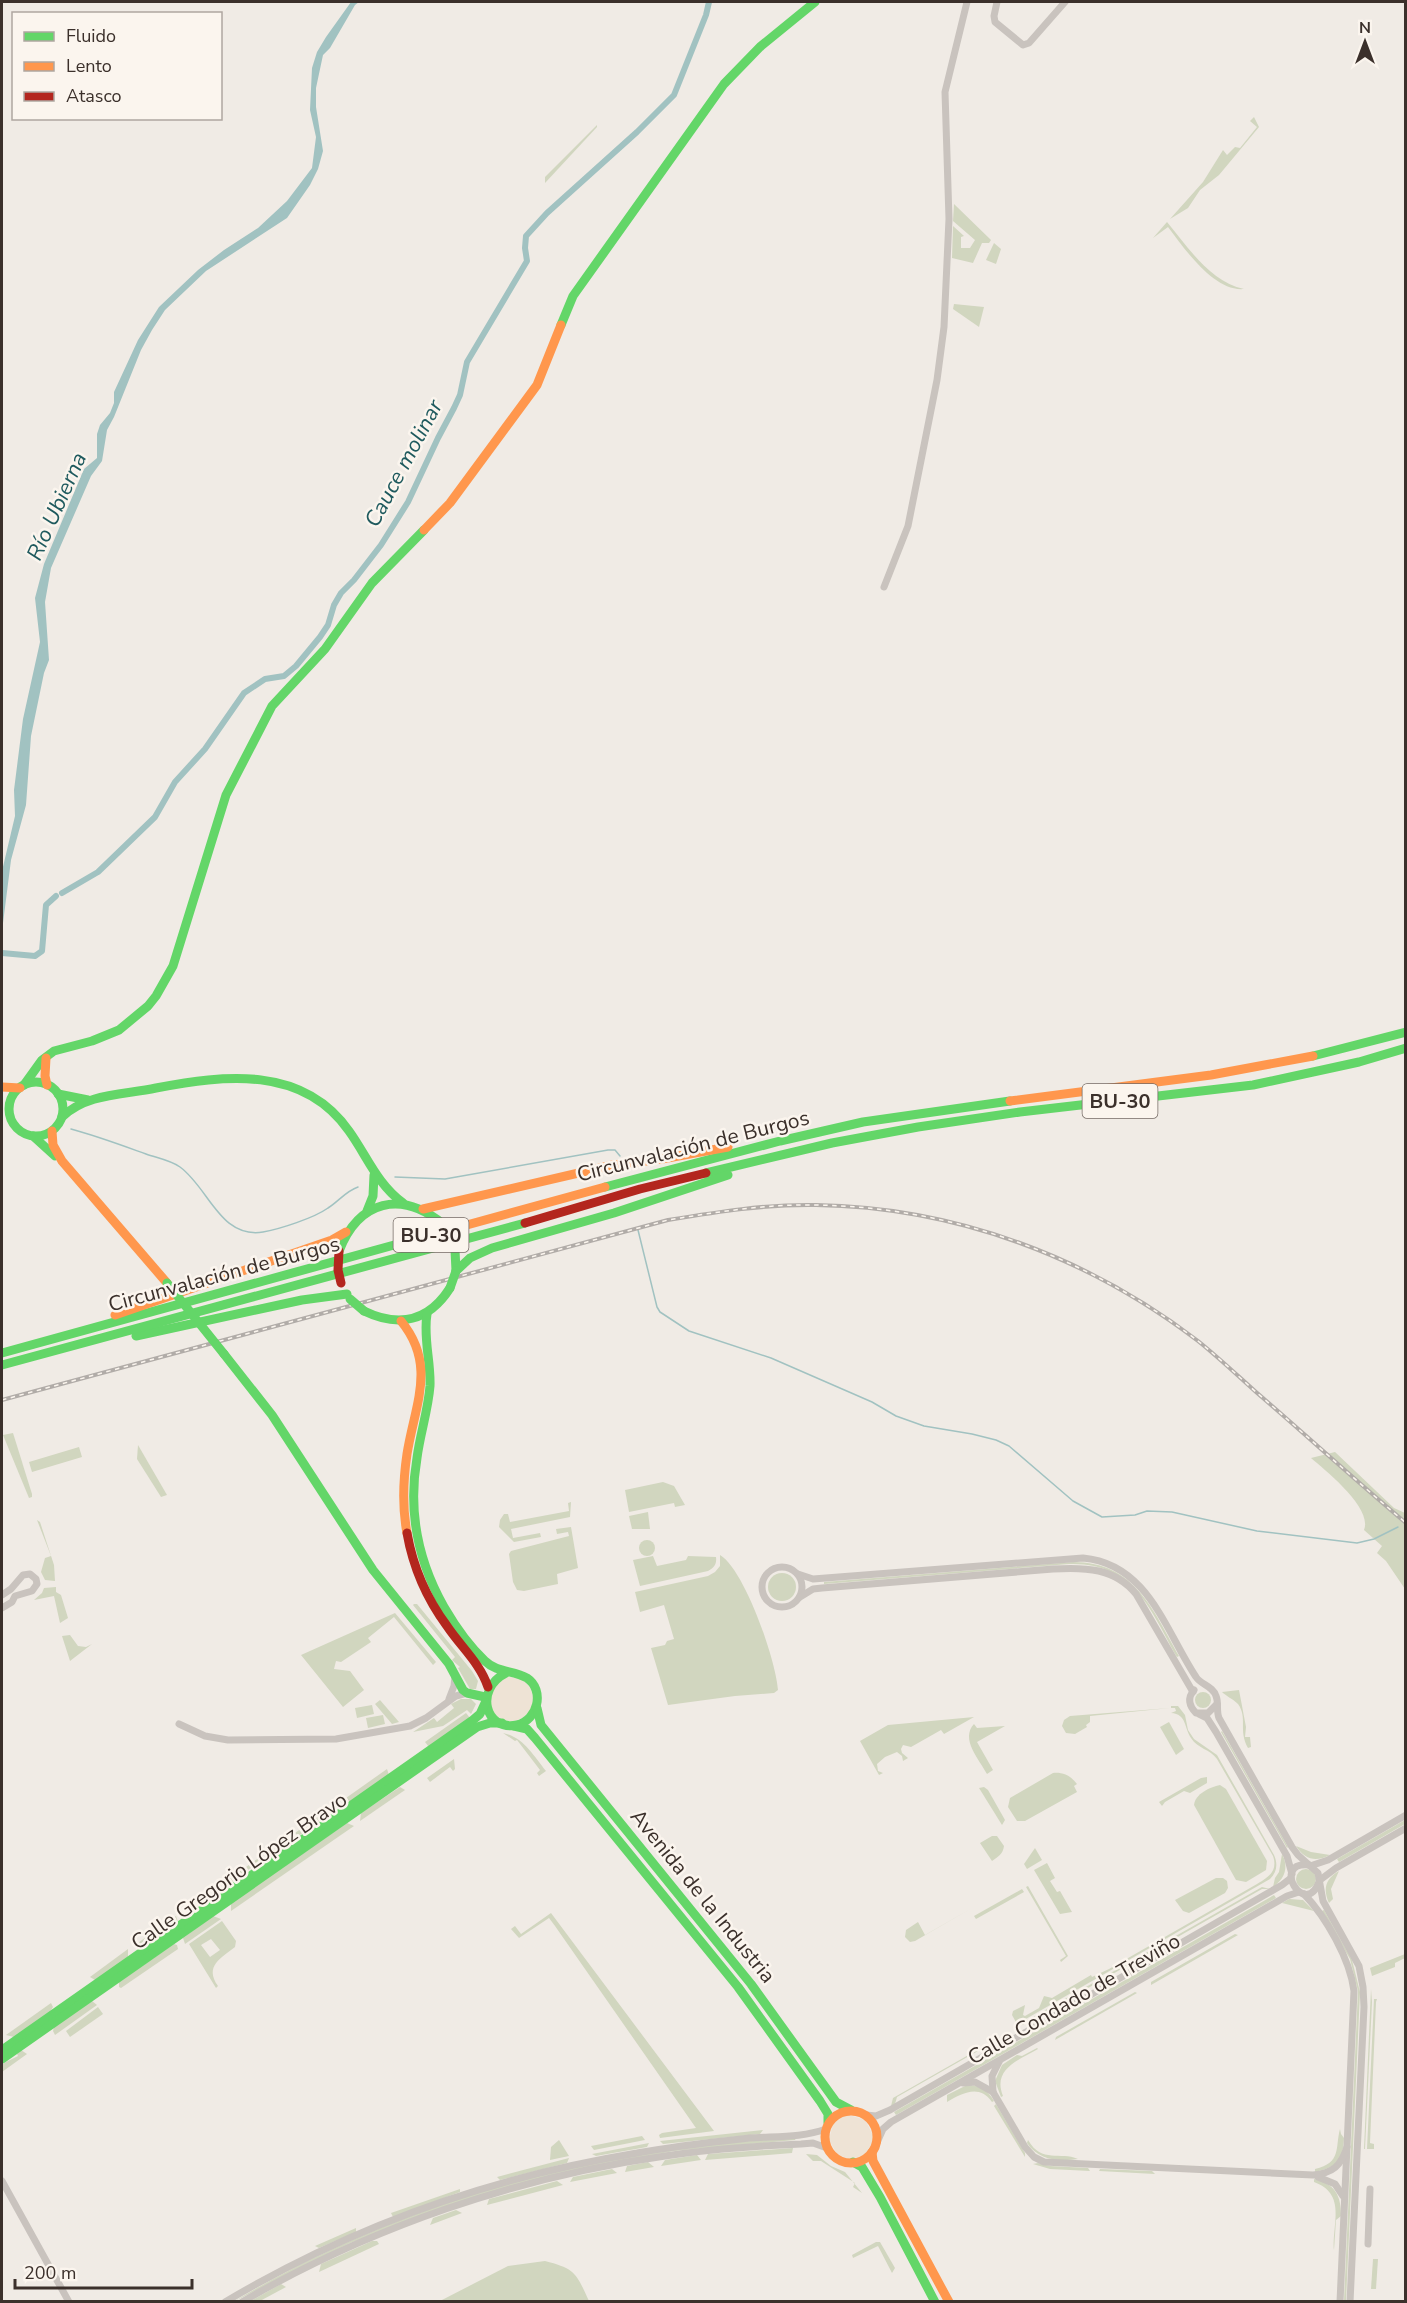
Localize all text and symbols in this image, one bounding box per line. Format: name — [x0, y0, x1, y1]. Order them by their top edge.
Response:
legend — [12, 12, 222, 120]
north arrow — [1335, 12, 1395, 72]
text: N — [1359, 17, 1371, 39]
text: Fluido — [66, 24, 116, 48]
text: Lento — [66, 54, 112, 78]
text: Atasco — [66, 84, 122, 108]
water label: Cauce molinar — [358, 393, 451, 533]
water label: Río Ubierna — [20, 448, 94, 565]
road number: BU-30 — [1082, 1084, 1158, 1118]
street label: Circunvalación de Burgos — [574, 1104, 812, 1188]
road number: BU-30 — [394, 1218, 468, 1252]
street label: Circunvalación de Burgos — [105, 1230, 343, 1318]
street label: Calle Gregorio López Bravo — [126, 1786, 352, 1956]
street label: Avenida de la Industria — [624, 1803, 782, 1989]
street label: Calle Condado de Treviño — [963, 1927, 1185, 2071]
scale bar — [15, 2252, 192, 2290]
text: 200 m — [24, 2261, 76, 2285]

